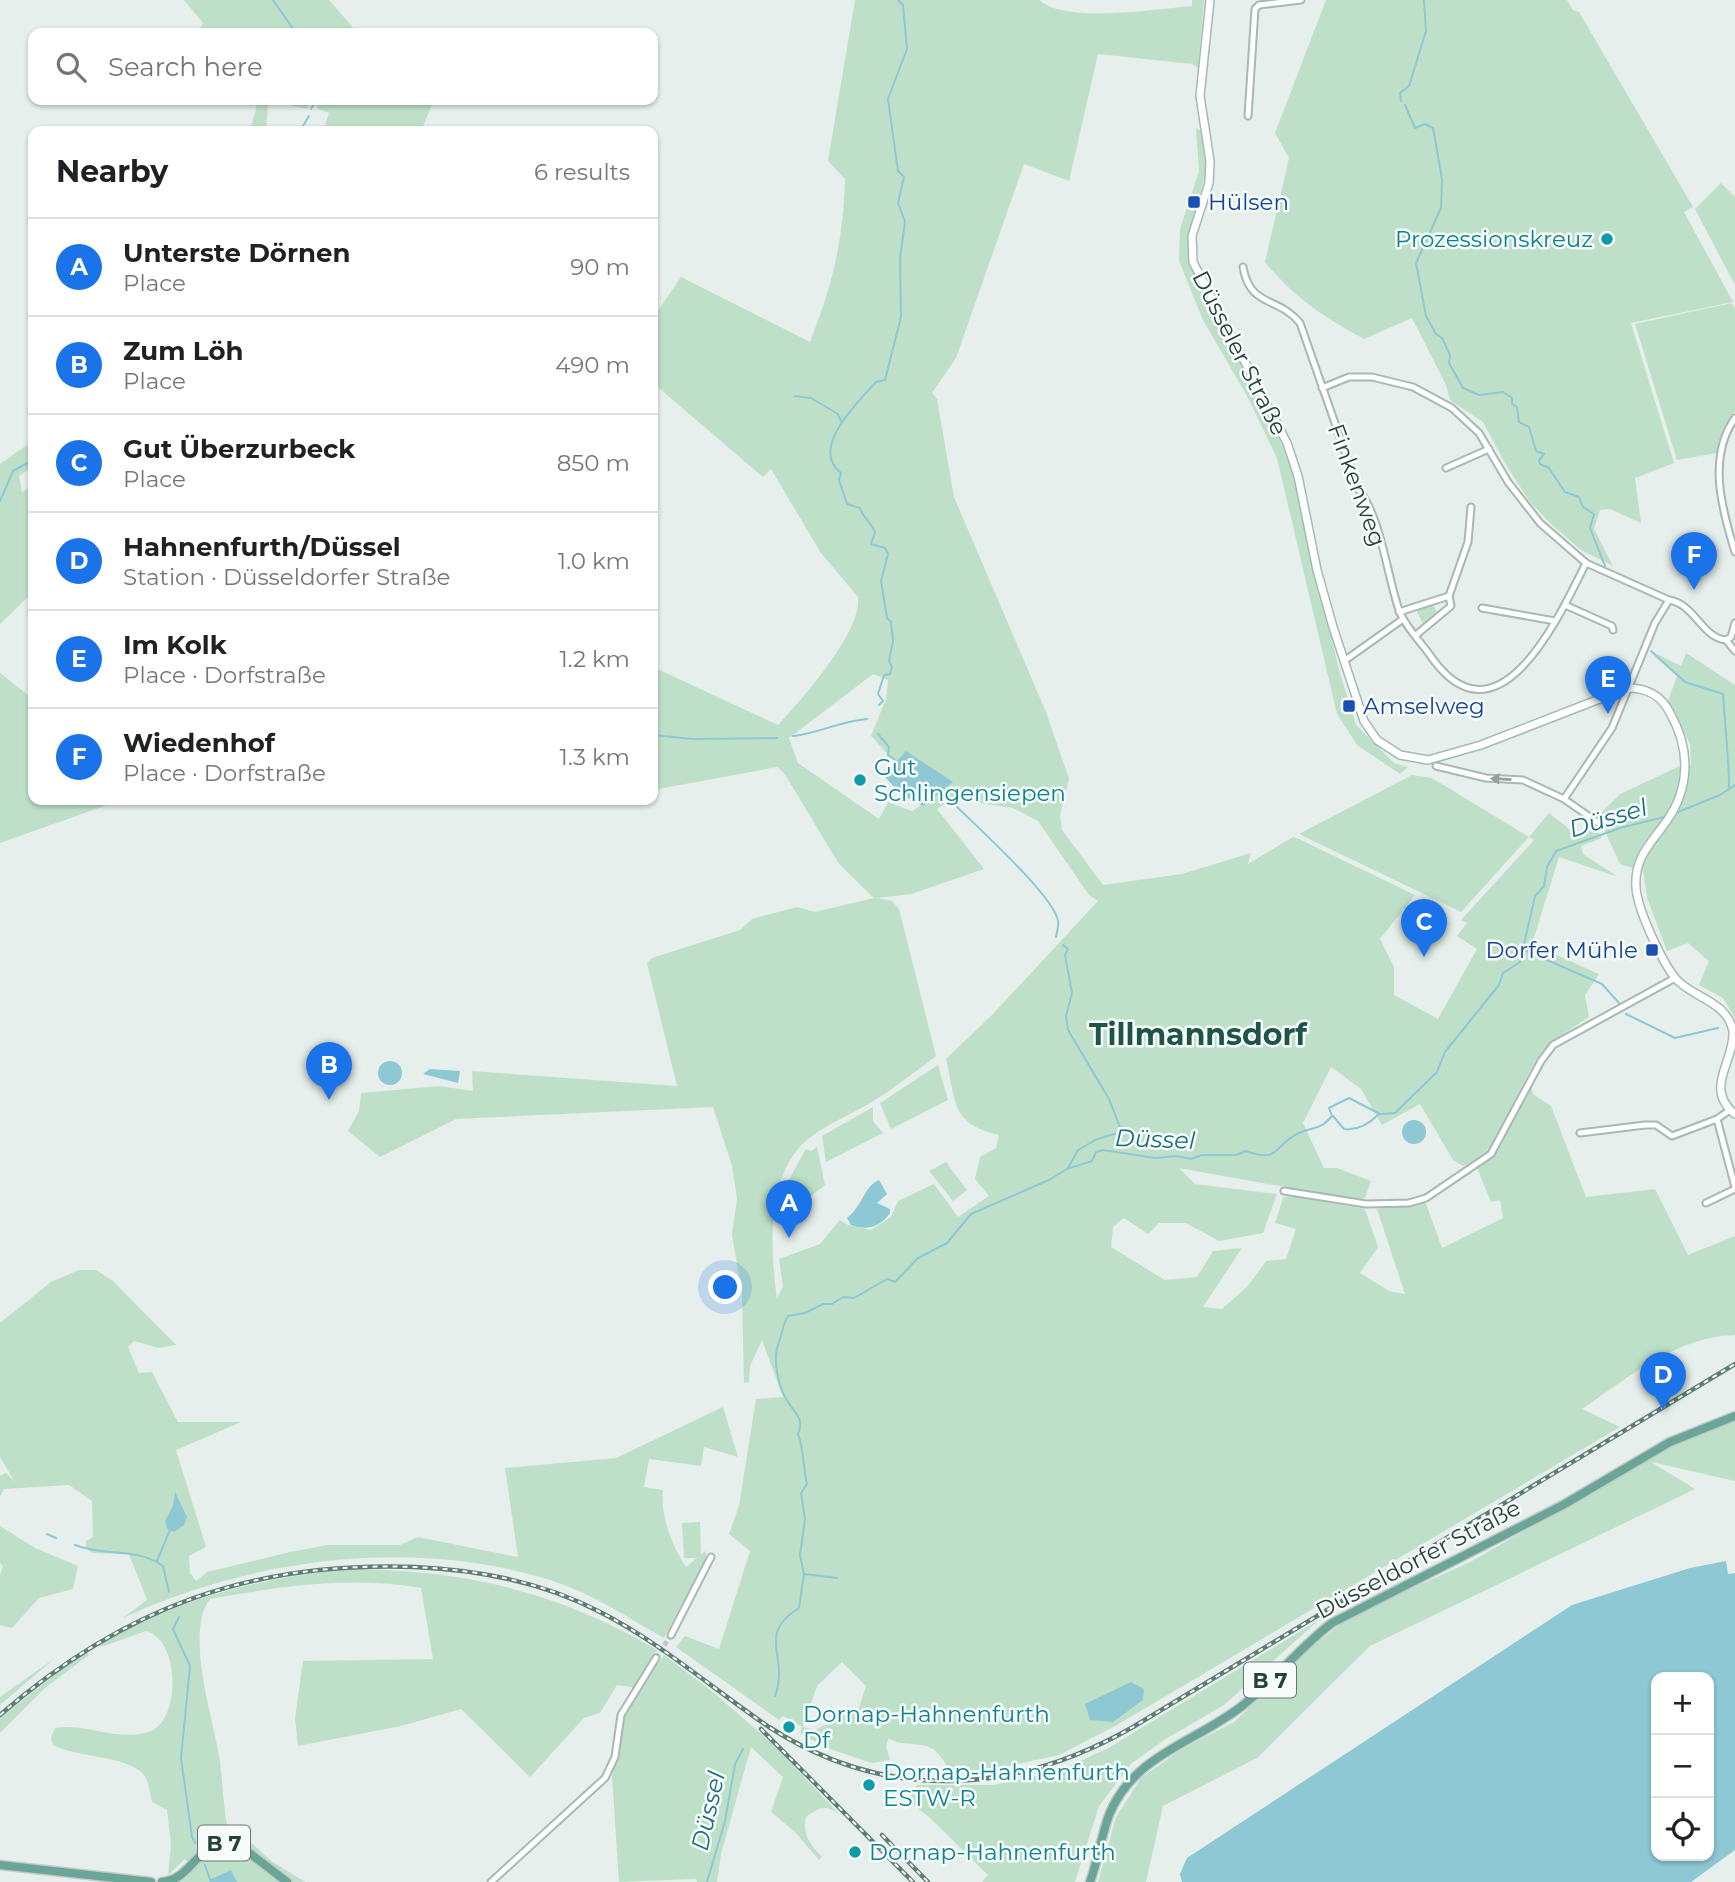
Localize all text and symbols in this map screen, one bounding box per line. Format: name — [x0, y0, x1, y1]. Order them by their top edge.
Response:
search box — [28, 28, 658, 105]
icon: search — [52, 48, 90, 86]
text: Search here — [108, 51, 263, 83]
text: Nearby — [56, 153, 168, 190]
text: 6 results — [534, 158, 630, 186]
place label: Hülsen — [1208, 188, 1289, 216]
marker: Hülsen — [1186, 194, 1202, 210]
place label: Prozessionskreuz — [1395, 225, 1593, 253]
marker: Prozessionskreuz — [1599, 231, 1615, 247]
text: Unterste Dörnen — [123, 237, 350, 269]
text: A — [70, 253, 88, 281]
text: 90 m — [570, 253, 630, 281]
street label: Düsseler Straße — [1187, 266, 1293, 440]
text: Place — [123, 269, 186, 297]
text: Zum Löh — [123, 335, 243, 367]
text: B — [70, 351, 88, 379]
text: 490 m — [555, 351, 630, 379]
text: Place — [123, 367, 186, 395]
street label: Finkenweg — [1322, 420, 1392, 550]
text: Gut Überzurbeck — [123, 433, 355, 465]
text: C — [71, 449, 87, 477]
text: 850 m — [557, 449, 630, 477]
text: Place — [123, 465, 186, 493]
text: Hahnenfurth/Düssel — [123, 531, 401, 563]
pin: F — [1671, 532, 1717, 590]
text: D — [70, 547, 89, 575]
text: 1.0 km — [558, 547, 630, 575]
text: Station · Düsseldorfer Straße — [123, 563, 451, 591]
text: Im Kolk — [123, 629, 227, 661]
text: E — [71, 645, 87, 673]
text: 1.2 km — [560, 645, 630, 673]
pin: E — [1585, 656, 1631, 714]
text: Place · Dorfstraße — [123, 661, 326, 689]
place label: Amselweg — [1363, 692, 1485, 720]
marker: Amselweg — [1341, 698, 1357, 714]
text: Wiedenhof — [123, 727, 275, 759]
text: F — [72, 743, 86, 771]
text: 1.3 km — [560, 743, 630, 771]
place label: Gut Schlingensiepen — [874, 753, 1066, 807]
text: Place · Dorfstraße — [123, 759, 326, 787]
marker: Gut Schlingensiepen — [852, 772, 868, 788]
one-way arrow — [1490, 774, 1512, 785]
water label: Düssel — [1565, 792, 1651, 844]
pin: C — [1401, 899, 1447, 957]
place label: Dorfer Mühle — [1486, 936, 1638, 964]
marker: Dorfer Mühle — [1644, 942, 1660, 958]
district label: Tillmannsdorf — [1089, 1016, 1308, 1053]
pin: B — [306, 1042, 352, 1100]
water label: Düssel — [1114, 1123, 1196, 1155]
pin: A — [766, 1180, 812, 1238]
your location — [708, 1270, 742, 1304]
pin: D — [1640, 1352, 1686, 1410]
street label: Düsseldorfer Straße — [1311, 1493, 1525, 1625]
road number: B 7 — [1244, 1662, 1296, 1698]
map controls — [1651, 1672, 1714, 1861]
button: + — [1651, 1672, 1714, 1735]
place label: Dornap-Hahnenfurth Df — [803, 1700, 1050, 1754]
marker: Dornap-Hahnenfurth Df — [781, 1719, 797, 1735]
button: − — [1651, 1735, 1714, 1798]
place label: Dornap-Hahnenfurth ESTW-R — [883, 1758, 1130, 1812]
water label: Düssel — [685, 1768, 731, 1853]
marker: Dornap-Hahnenfurth ESTW-R — [861, 1777, 877, 1793]
button: locate — [1651, 1798, 1714, 1861]
road number: B 7 — [198, 1826, 250, 1860]
place label: Dornap-Hahnenfurth — [869, 1838, 1116, 1866]
marker: Dornap-Hahnenfurth — [847, 1844, 863, 1860]

